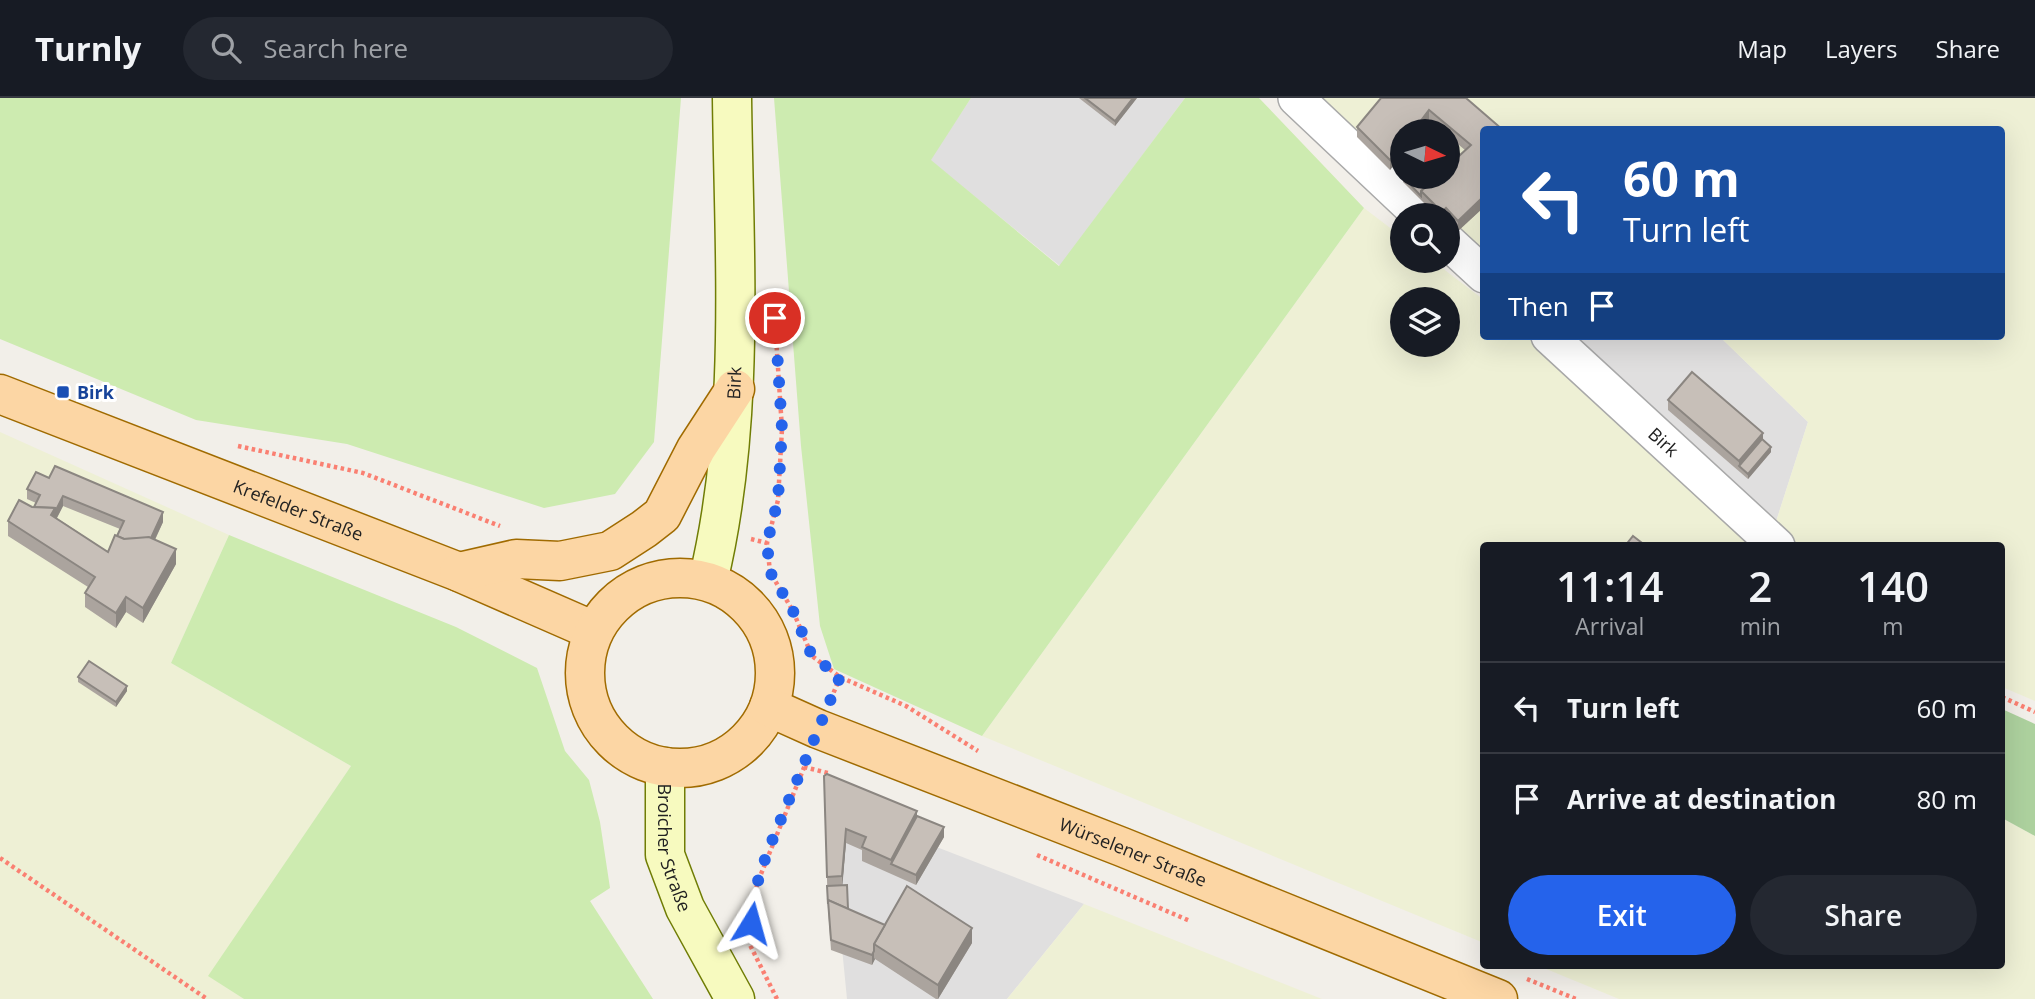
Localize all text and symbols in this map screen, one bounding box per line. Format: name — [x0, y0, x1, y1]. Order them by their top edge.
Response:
search box — [183, 17, 673, 80]
text: Turnly — [35, 26, 141, 71]
icon: search — [207, 29, 245, 67]
text: Search here — [263, 30, 408, 66]
text: Map — [1737, 32, 1787, 65]
text: Layers — [1825, 32, 1898, 65]
text: Share — [1936, 32, 2000, 65]
north arrow — [1390, 119, 1460, 189]
map controls — [1390, 119, 1460, 357]
text: 60 m — [1623, 145, 1740, 211]
icon: left — [1508, 154, 1599, 245]
button: search — [1390, 203, 1460, 273]
text: Turn left — [1623, 208, 1749, 251]
button: layers — [1390, 287, 1460, 357]
icon: arrive — [1583, 287, 1621, 325]
pin — [745, 288, 805, 348]
text: Then — [1508, 288, 1569, 324]
icon: arrive — [756, 299, 794, 337]
street label: Birk — [721, 366, 746, 400]
place label: Birk — [77, 380, 115, 404]
marker: Birk — [55, 384, 71, 400]
street label: Birk — [1643, 422, 1684, 462]
street label: Krefelder Straße — [230, 474, 367, 546]
text: 11:14 — [1556, 557, 1664, 614]
text: 2 — [1748, 557, 1772, 614]
text: 140 — [1857, 557, 1929, 614]
text: Arrival — [1575, 610, 1644, 642]
text: min — [1740, 610, 1781, 642]
text: m — [1882, 610, 1904, 642]
icon: left — [1508, 689, 1546, 727]
text: Turn left — [1567, 690, 1679, 726]
text: 60 m — [1916, 690, 1977, 726]
icon: arrive — [1508, 780, 1546, 818]
text: Arrive at destination — [1567, 781, 1836, 817]
text: 80 m — [1916, 781, 1977, 817]
street label: Broicher Straße — [653, 783, 697, 915]
street label: Würselener Straße — [1056, 812, 1210, 892]
button: Exit — [1508, 875, 1736, 955]
button: Share — [1750, 875, 1977, 955]
position arrow — [714, 886, 788, 960]

